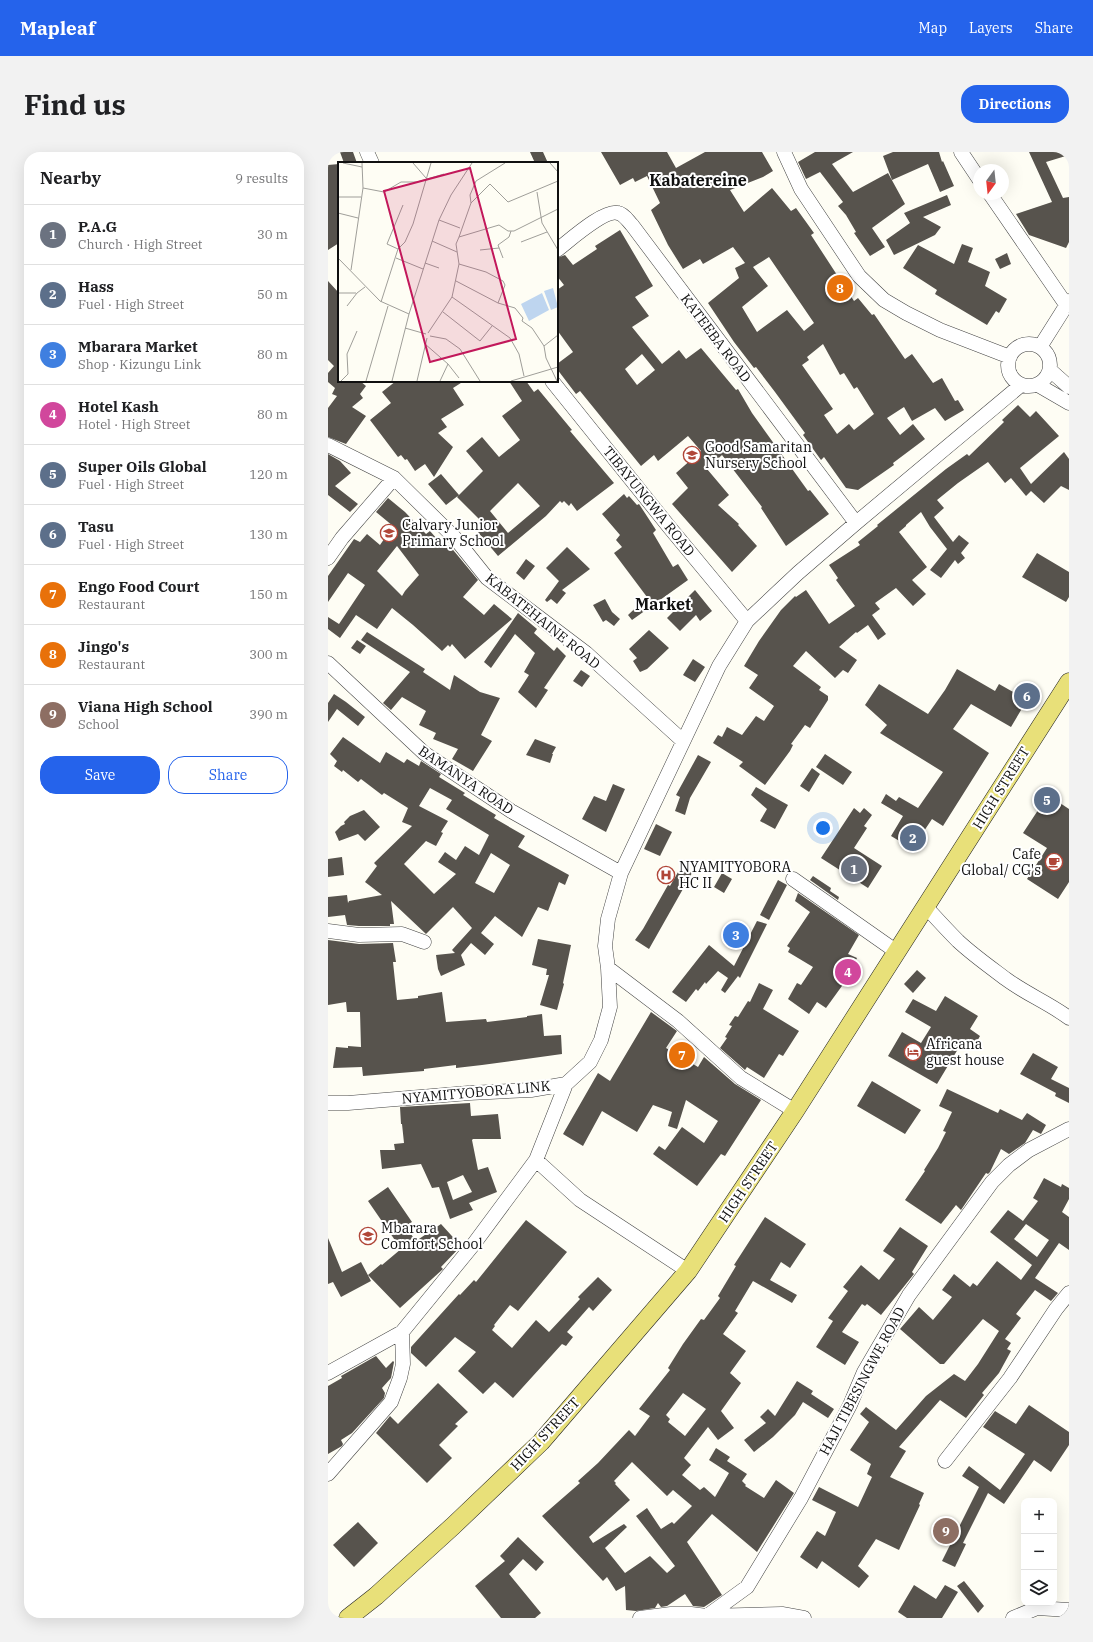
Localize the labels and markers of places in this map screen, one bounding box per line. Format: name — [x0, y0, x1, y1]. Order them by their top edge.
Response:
pin: 8 — [827, 273, 853, 303]
place label: Good Samaritan Nursery School — [705, 438, 812, 472]
school or university icon: Good Samaritan Nursery School — [682, 445, 702, 465]
place label: Calvary Junior Primary School — [402, 516, 504, 550]
school or university icon: Calvary Junior Primary School — [379, 523, 399, 543]
pin: 6 — [1014, 681, 1040, 711]
pin: 5 — [1034, 785, 1060, 815]
pin: 2 — [900, 823, 926, 853]
place label: Cafe Global/ CG's — [961, 845, 1041, 879]
cafe icon: Cafe Global/ CG's — [1044, 852, 1064, 872]
pin: 1 — [841, 854, 867, 884]
place label: NYAMITYOBORA HC II — [679, 858, 791, 892]
hospital icon: NYAMITYOBORA HC II — [656, 865, 676, 885]
pin: 3 — [723, 920, 749, 950]
pin: 4 — [835, 957, 861, 987]
place label: Africana guest house — [926, 1035, 1004, 1069]
pin: 7 — [669, 1040, 695, 1070]
hotel icon: Africana guest house — [903, 1042, 923, 1062]
place label: Mbarara Comfort School — [381, 1219, 483, 1253]
school or university icon: Mbarara Comfort School — [358, 1226, 378, 1246]
pin: 9 — [933, 1516, 959, 1546]

